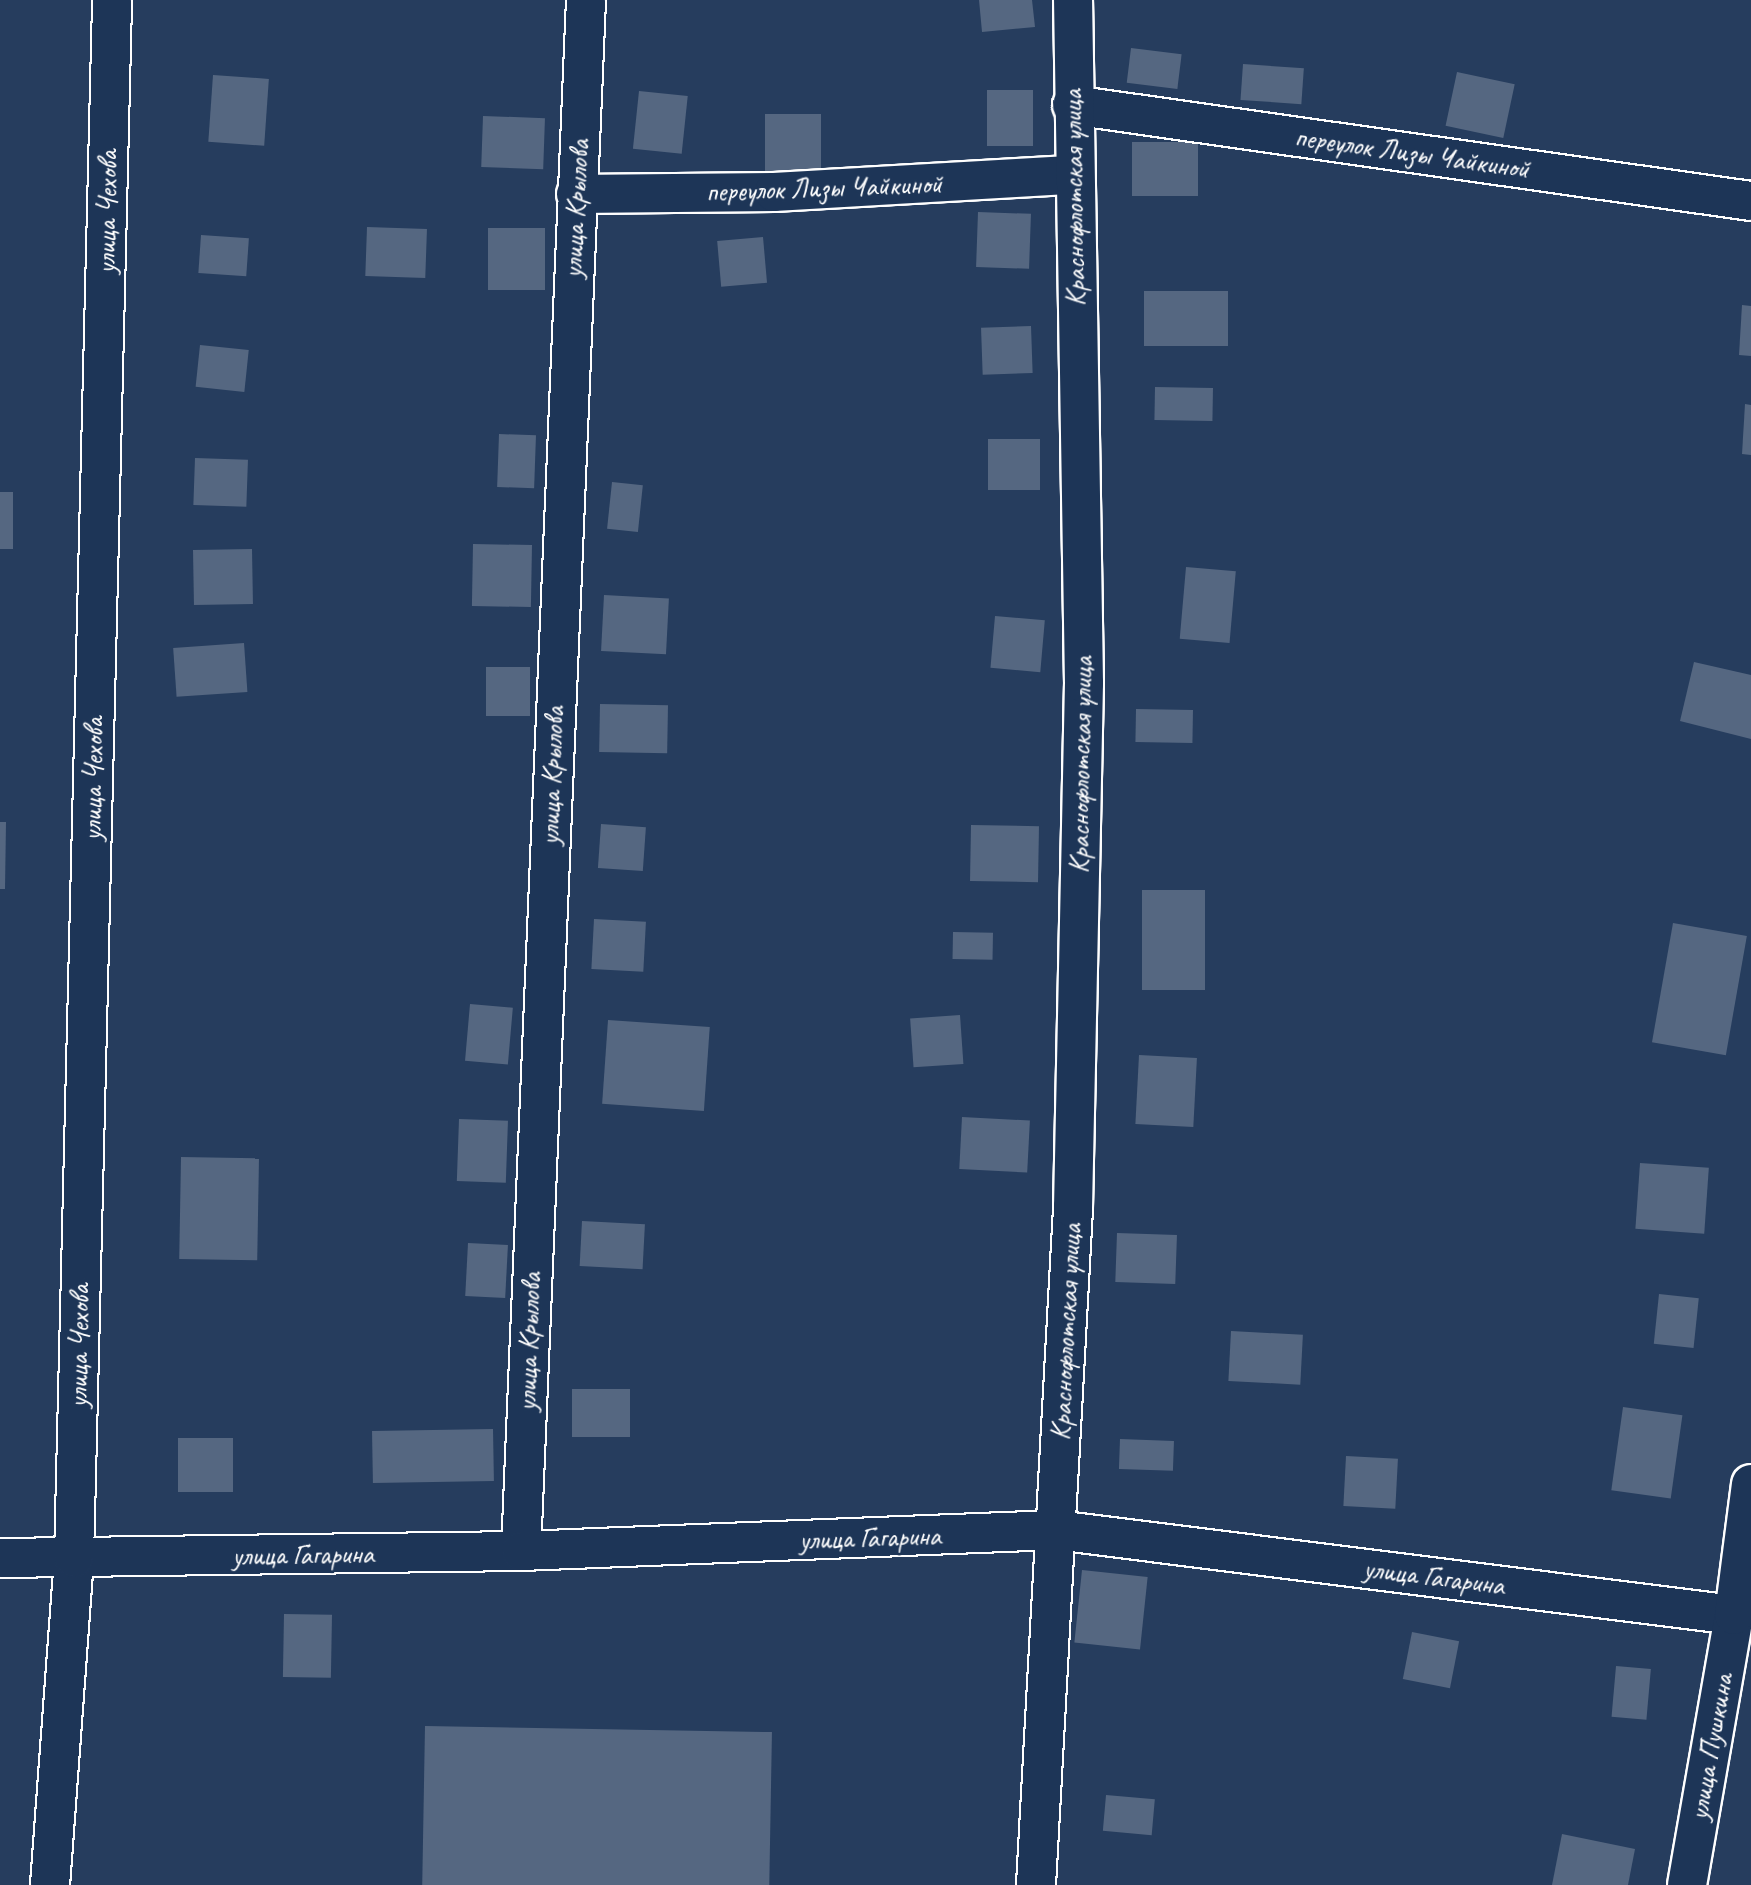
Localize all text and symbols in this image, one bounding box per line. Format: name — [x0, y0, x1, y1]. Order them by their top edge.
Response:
street label: Краснофлотская улица — [1055, 88, 1093, 308]
street label: переулок Лизы Чайкиной — [1294, 120, 1530, 186]
street label: улица Крылова — [556, 139, 596, 279]
street label: улица Чехова — [89, 150, 125, 274]
street label: переулок Лизы Чайкиной — [707, 167, 941, 209]
street label: Краснофлотская улица — [1062, 655, 1100, 875]
street label: улица Крылова — [533, 707, 571, 845]
street label: улица Чехова — [75, 717, 111, 841]
street label: Краснофлотская улица — [1043, 1222, 1089, 1442]
street label: улица Крылова — [510, 1273, 548, 1411]
street label: улица Чехова — [61, 1284, 97, 1408]
street label: улица Гагарина — [798, 1519, 942, 1557]
street label: улица Гагарина — [231, 1537, 375, 1573]
street label: улица Гагарина — [1361, 1552, 1507, 1602]
street label: улица Пушкина — [1681, 1671, 1741, 1823]

